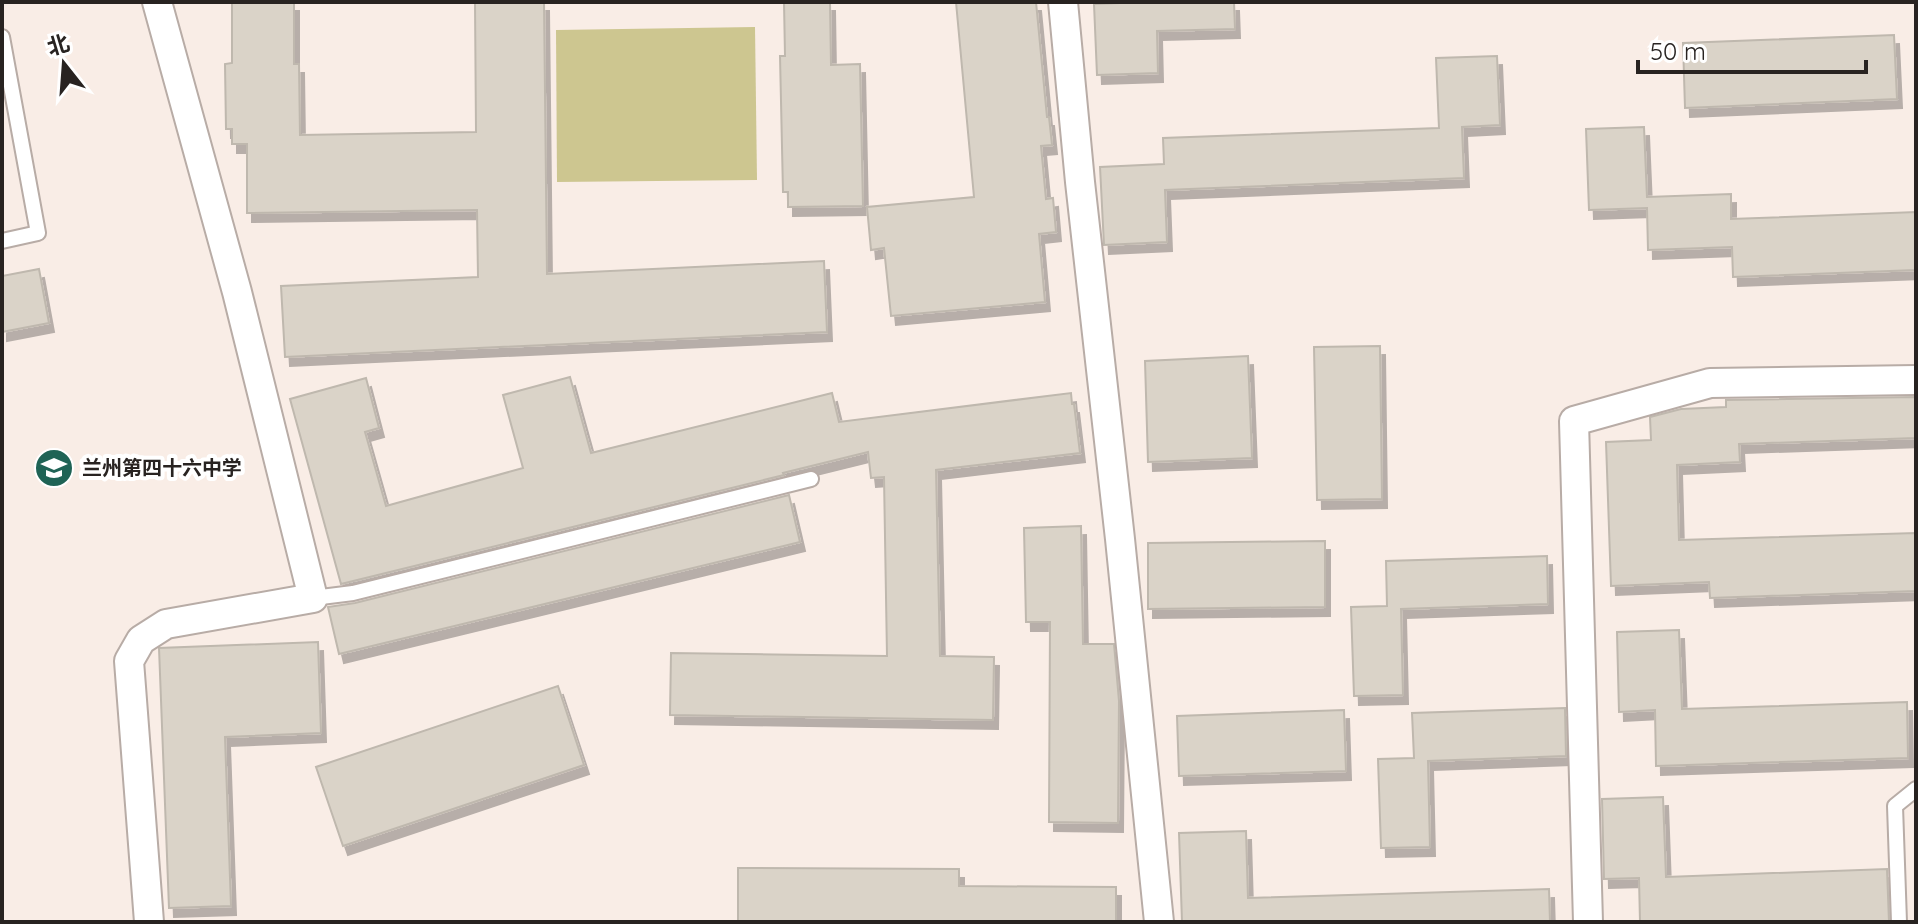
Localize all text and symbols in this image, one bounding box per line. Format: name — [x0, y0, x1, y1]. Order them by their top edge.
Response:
north arrow — [24, 24, 104, 104]
scale bar — [1638, 24, 1866, 74]
text: 北 — [44, 28, 73, 61]
text: 50 m — [1650, 36, 1706, 66]
school or university icon: 兰州第四十六中学 — [33, 447, 75, 489]
place label: 兰州第四十六中学 — [82, 455, 242, 480]

